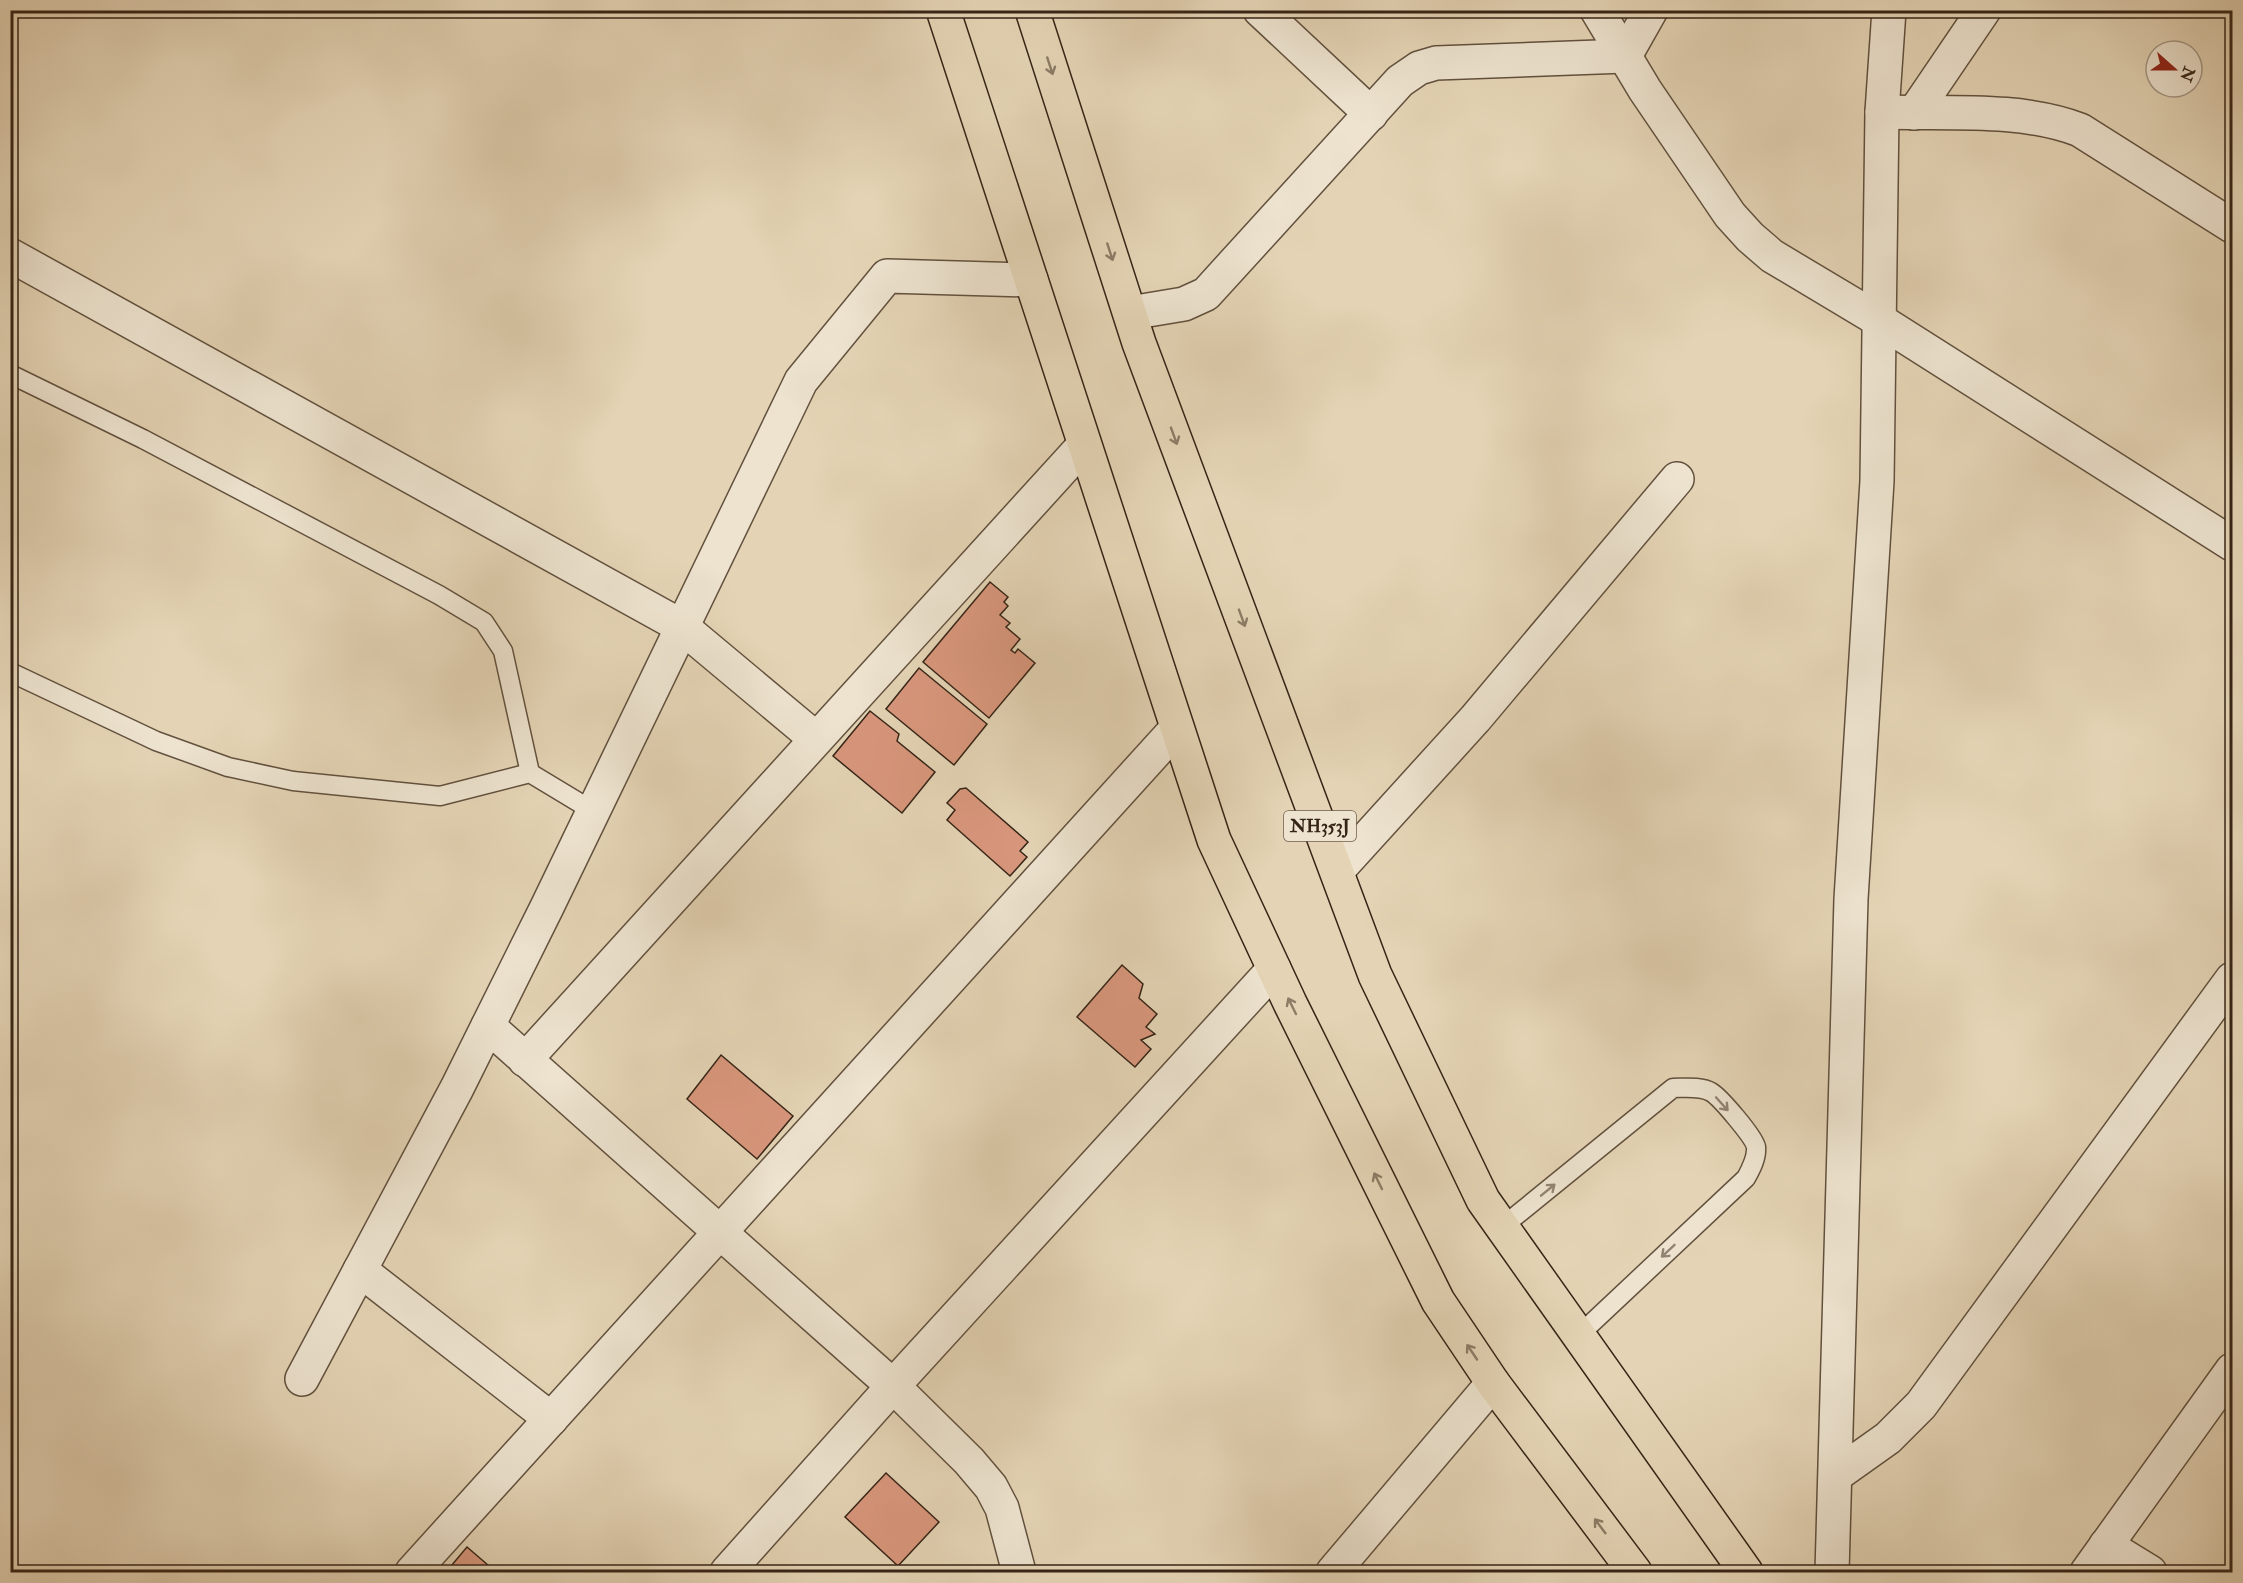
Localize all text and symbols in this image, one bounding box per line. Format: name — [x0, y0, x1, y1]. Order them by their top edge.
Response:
north arrow — [2144, 39, 2204, 99]
one-way arrow — [1045, 56, 1056, 75]
text: N — [2175, 63, 2199, 85]
one-way arrow — [1105, 242, 1116, 261]
one-way arrow — [1169, 426, 1180, 445]
one-way arrow — [1238, 609, 1249, 627]
road number: NH353J — [1284, 811, 1356, 841]
one-way arrow — [1285, 998, 1297, 1016]
one-way arrow — [1715, 1096, 1729, 1111]
one-way arrow — [1372, 1172, 1384, 1190]
one-way arrow — [1540, 1183, 1556, 1196]
one-way arrow — [1661, 1244, 1676, 1258]
one-way arrow — [1466, 1344, 1478, 1360]
one-way arrow — [1594, 1518, 1606, 1534]

